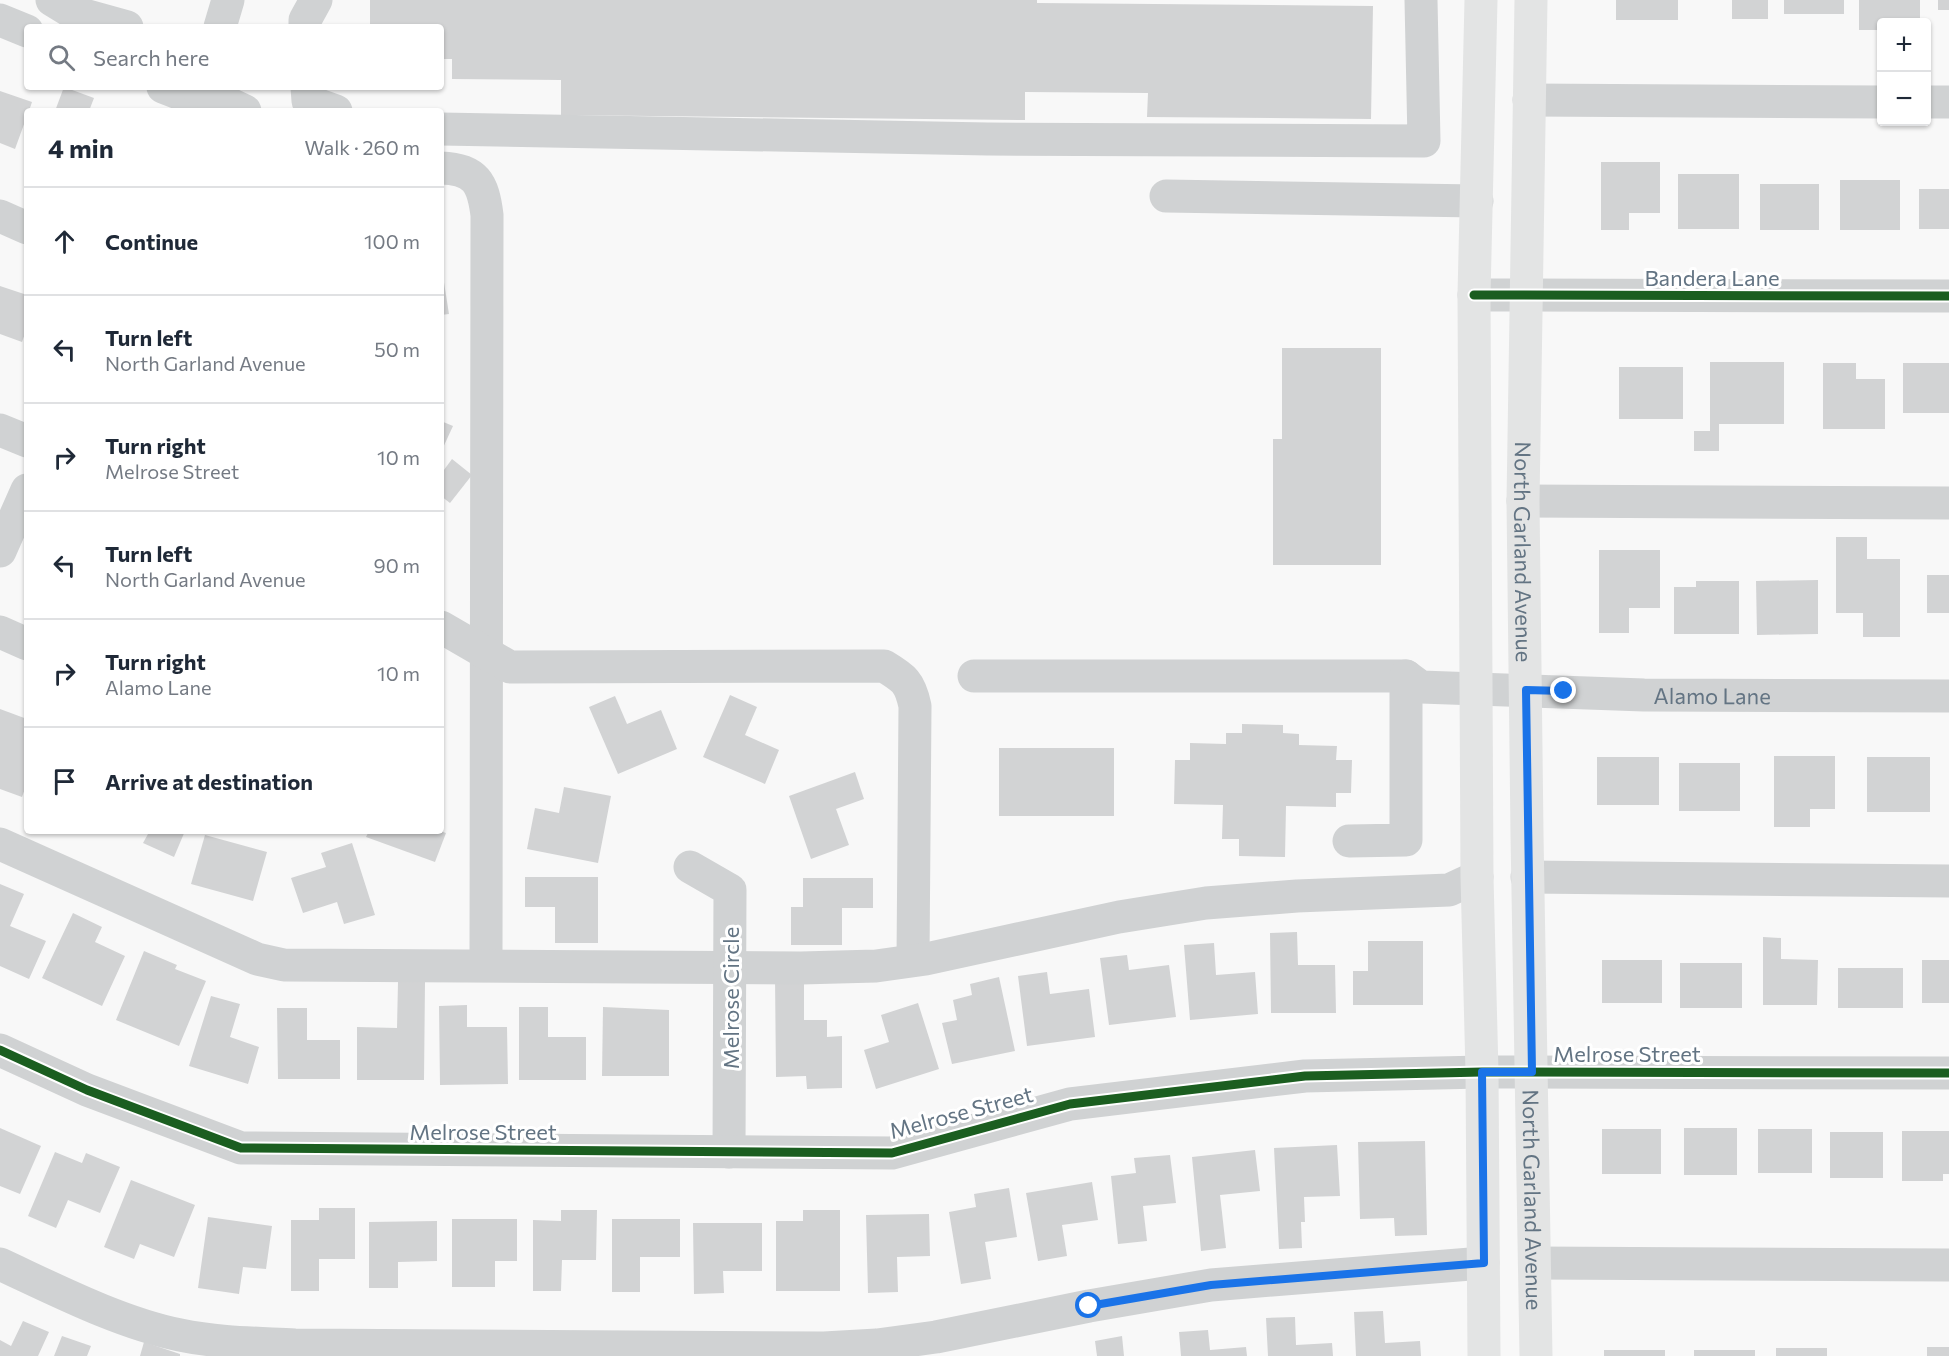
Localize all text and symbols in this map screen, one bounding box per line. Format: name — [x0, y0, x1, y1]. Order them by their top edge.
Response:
map controls — [1877, 18, 1931, 126]
button: + — [1877, 18, 1931, 72]
search box — [24, 24, 444, 90]
icon: search — [45, 41, 78, 74]
text: Search here — [93, 44, 209, 71]
button: − — [1877, 72, 1931, 126]
text: 4 min — [48, 132, 114, 163]
text: Walk · 260 m — [304, 135, 420, 159]
icon: ahead — [48, 225, 81, 258]
text: Continue — [105, 228, 198, 255]
text: 100 m — [364, 229, 420, 253]
street label: Bandera Lane — [1644, 264, 1780, 291]
text: Turn left — [105, 324, 192, 351]
icon: left — [48, 333, 81, 366]
text: 50 m — [374, 337, 420, 361]
text: North Garland Avenue — [105, 351, 306, 375]
text: Turn right — [105, 432, 206, 459]
icon: right — [48, 441, 81, 474]
street label: North Garland Avenue — [1509, 441, 1538, 663]
text: 10 m — [377, 445, 420, 469]
text: Melrose Street — [105, 459, 239, 483]
text: Turn left — [105, 540, 192, 567]
icon: left — [48, 549, 81, 582]
text: 90 m — [374, 553, 420, 577]
text: North Garland Avenue — [105, 567, 306, 591]
text: Turn right — [105, 648, 206, 675]
icon: right — [48, 657, 81, 690]
text: 10 m — [377, 661, 420, 685]
text: Alamo Lane — [105, 675, 212, 699]
route end — [1550, 677, 1576, 703]
street label: Alamo Lane — [1654, 682, 1771, 709]
icon: arrive — [48, 765, 81, 798]
text: Arrive at destination — [105, 768, 313, 795]
street label: Melrose Circle — [717, 927, 744, 1069]
street label: Melrose Street — [1553, 1040, 1701, 1067]
street label: Melrose Street — [886, 1080, 1036, 1144]
street label: North Garland Avenue — [1518, 1089, 1549, 1311]
street label: Melrose Street — [409, 1118, 557, 1145]
route start — [1075, 1292, 1101, 1318]

